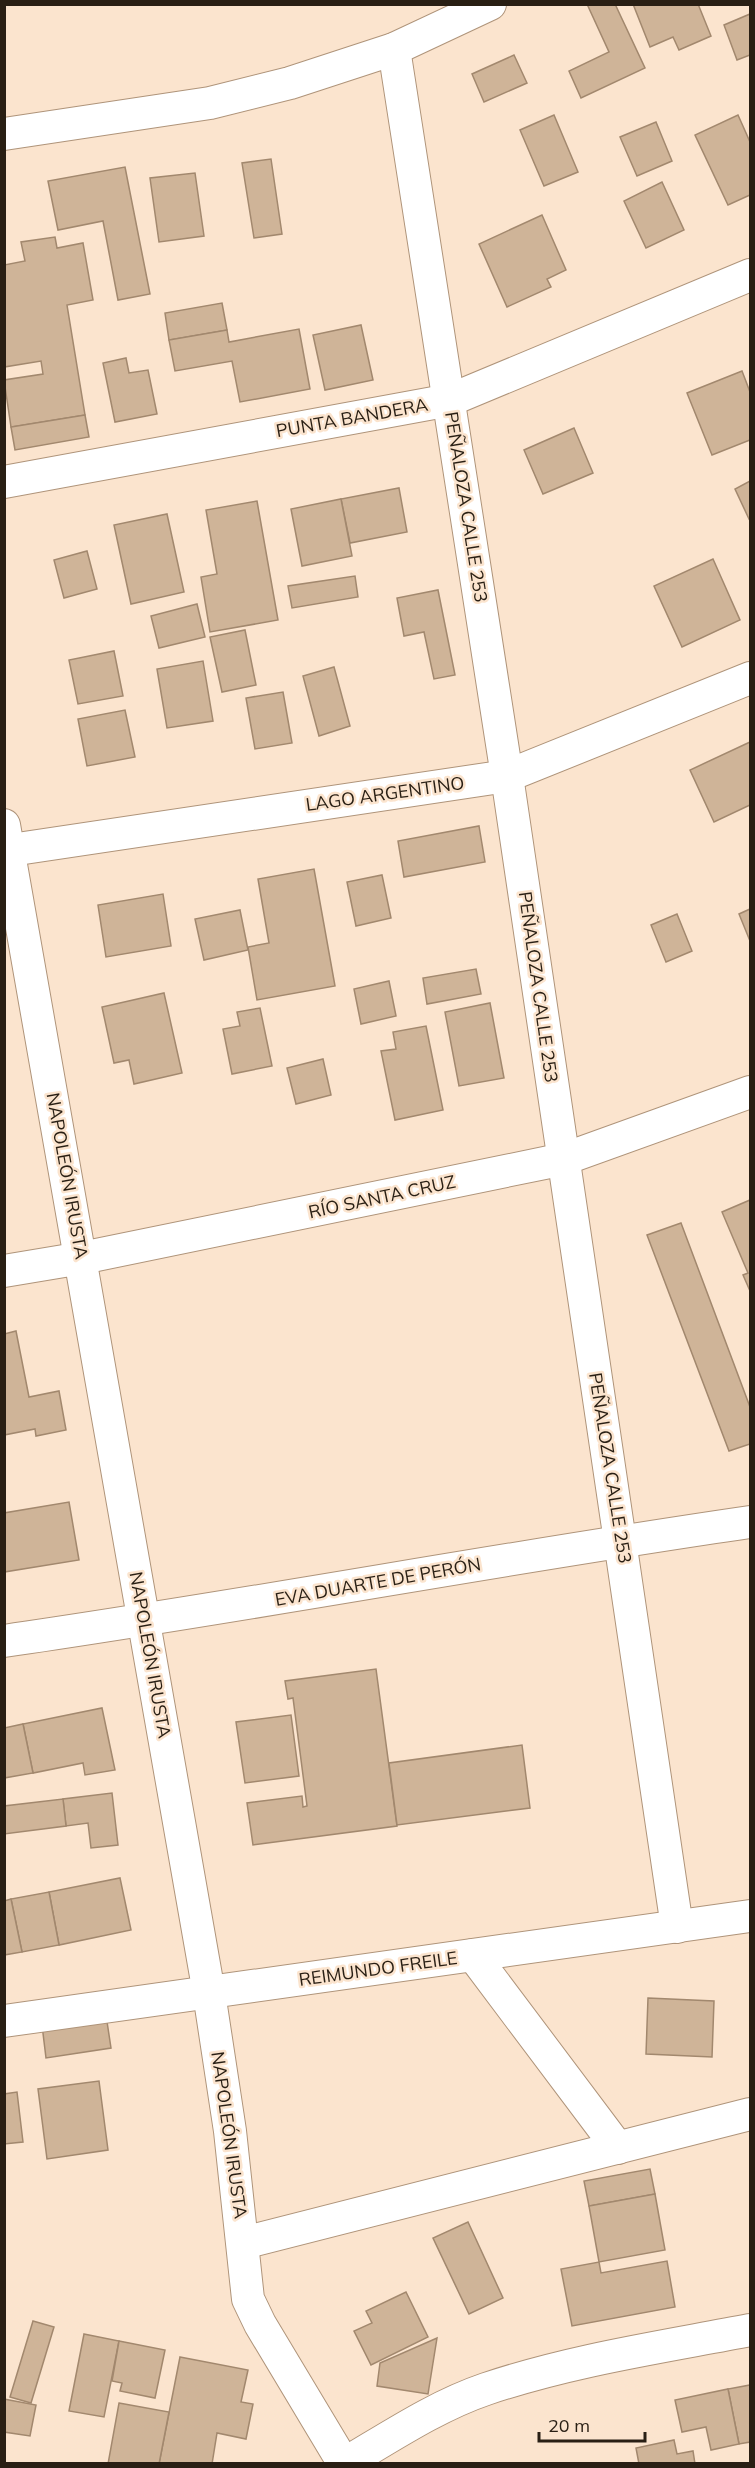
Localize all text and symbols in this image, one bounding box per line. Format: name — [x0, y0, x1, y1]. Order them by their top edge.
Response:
street label: PUNTA BANDERA — [274, 393, 430, 442]
street label: PEÑALOZA CALLE 253 — [440, 410, 493, 604]
street label: LAGO ARGENTINO — [304, 771, 466, 816]
street label: PEÑALOZA CALLE 253 — [514, 890, 563, 1084]
street label: NAPOLEÓN IRUSTA — [42, 1091, 93, 1261]
street label: RÍO SANTA CRUZ — [306, 1170, 458, 1223]
street label: PEÑALOZA CALLE 253 — [584, 1371, 637, 1565]
street label: EVA DUARTE DE PERÓN — [273, 1552, 483, 1611]
street label: NAPOLEÓN IRUSTA — [125, 1570, 176, 1740]
street label: REIMUNDO FREILE — [297, 1946, 459, 1991]
street label: NAPOLEÓN IRUSTA — [206, 2050, 253, 2220]
scale bar — [539, 2405, 646, 2443]
text: 20 m — [548, 2414, 590, 2437]

